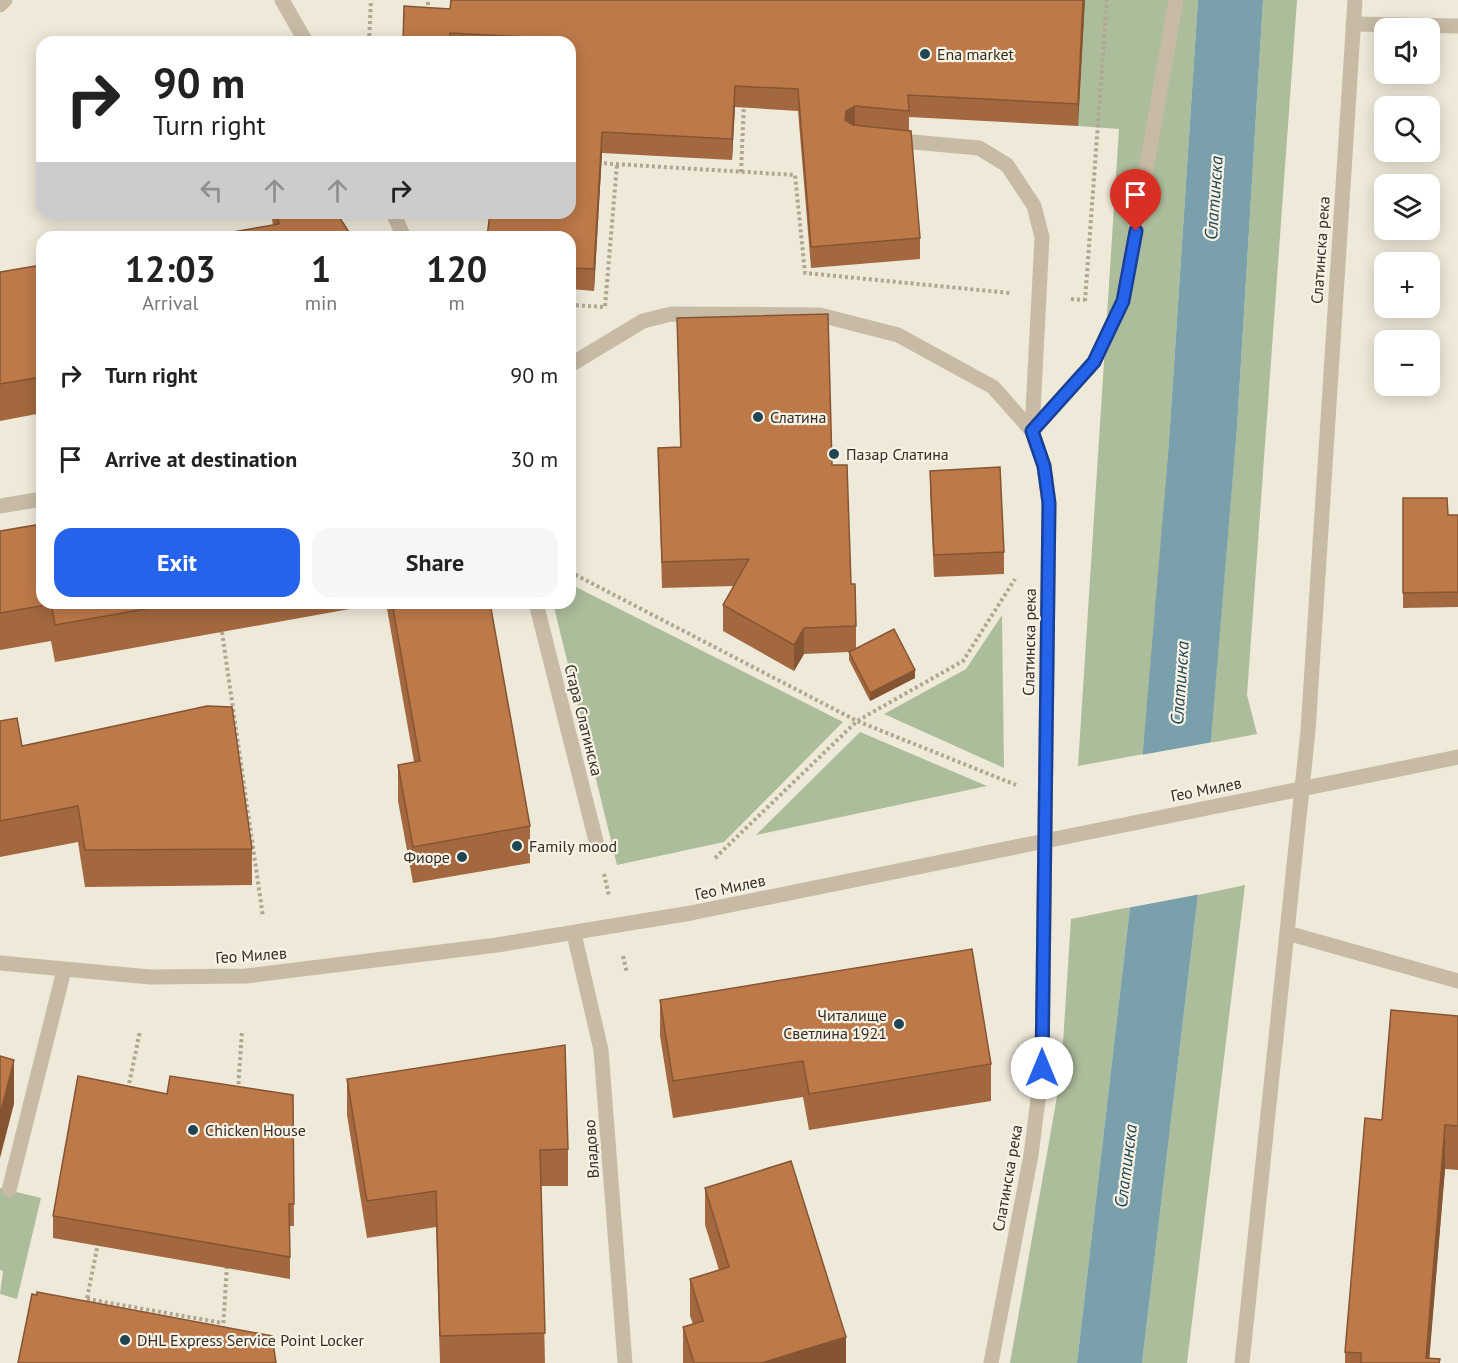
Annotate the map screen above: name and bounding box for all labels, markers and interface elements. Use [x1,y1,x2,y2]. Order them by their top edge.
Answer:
map controls [1374,18,1440,396]
button: sound [1374,18,1440,84]
place label: Ena market [937,44,1015,64]
marker: Ena market [918,47,932,61]
text: 90 m [153,55,245,110]
icon: right [54,60,132,138]
button: search [1374,96,1440,162]
text: Turn right [153,108,266,142]
water label: Слатинска [1199,155,1228,241]
pin [1110,169,1161,231]
icon: left [195,174,228,207]
icon: ahead [258,174,291,207]
icon: ahead [321,174,354,207]
icon: right [384,174,417,207]
button: layers [1374,174,1440,240]
icon: arrive [1119,178,1152,211]
street label: Слатинска река [1306,196,1334,304]
text: 12:03 [125,245,216,292]
text: 1 [311,245,331,292]
text: 120 [426,245,487,292]
button: + [1374,252,1440,318]
text: Arrival [142,290,198,316]
text: min [305,290,337,316]
text: m [449,290,465,316]
button: − [1374,330,1440,396]
icon: right [54,359,87,392]
text: Turn right [105,361,197,389]
text: 90 m [510,361,558,389]
place label: Слатина [770,407,826,427]
marker: Слатина [751,410,765,424]
icon: arrive [54,443,87,476]
place label: Пазар Слатина [846,444,949,464]
text: Arrive at destination [105,445,297,473]
text: 30 m [510,445,558,473]
marker: Пазар Слатина [827,447,841,461]
button: Exit [54,528,300,597]
button: Share [312,528,558,597]
street label: Слатинска река [1018,588,1040,696]
water label: Слатинска [1165,640,1194,726]
street label: Стара Слатинска [560,662,608,778]
street label: Гео Милев [1169,772,1243,806]
place label: Family mood [529,836,617,856]
marker: Family mood [510,839,524,853]
place label: Фиоре [403,847,450,867]
marker: Фиоре [455,850,469,864]
street label: Гео Милев [693,870,767,904]
street label: Гео Милев [215,943,287,967]
place label: Читалище Светлина 1921 [783,1005,887,1043]
marker: Читалище Светлина 1921 [892,1017,906,1031]
position arrow [1010,1036,1074,1100]
street label: Владово [579,1119,603,1179]
place label: Chicken House [205,1120,306,1140]
marker: Chicken House [186,1123,200,1137]
street label: Слатинска река [988,1123,1026,1233]
water label: Слатинска [1109,1123,1142,1209]
place label: DHL Express Service Point Locker [137,1330,365,1350]
marker: DHL Express Service Point Locker [118,1333,132,1347]

